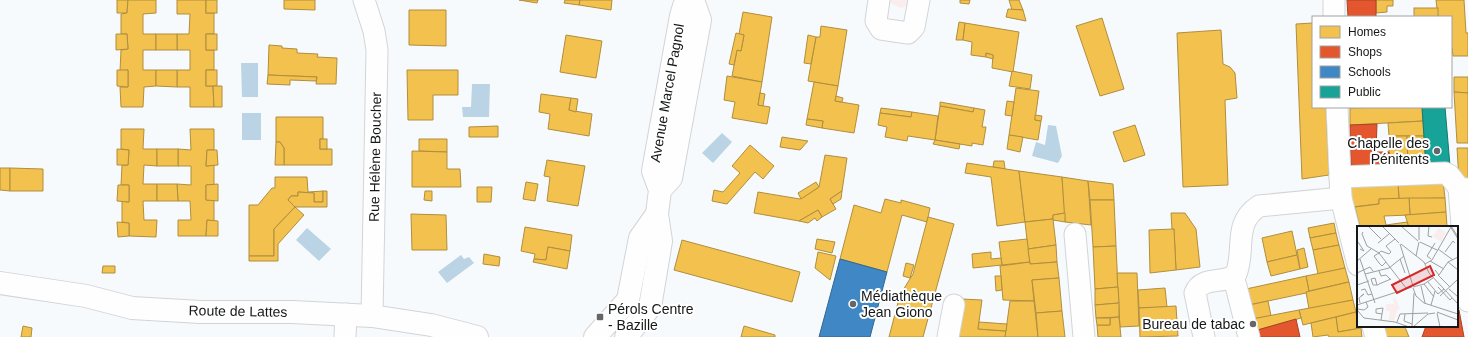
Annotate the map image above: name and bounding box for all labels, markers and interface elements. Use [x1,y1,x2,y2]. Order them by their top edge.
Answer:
legend [1312,16,1452,108]
street label: Avenue Marcel Pagnol [647,22,687,164]
text: Homes [1348,25,1386,39]
text: Shops [1348,45,1382,59]
text: Schools [1348,65,1391,79]
text: Public [1348,85,1381,99]
street label: Rue Hélène Boucher [366,92,384,222]
place label: Chapelle des Pénitents [1347,135,1429,167]
marker: Chapelle des Pénitents [1432,146,1442,156]
inset map [1357,226,1458,327]
place label: Médiathèque Jean Giono [861,288,942,320]
marker: Médiathèque Jean Giono [848,299,858,309]
place label: Pérols Centre - Bazille [608,301,694,333]
street label: Route de Lattes [188,302,288,320]
marker: Pérols Centre - Bazille [595,312,605,322]
place label: Bureau de tabac [1142,316,1245,332]
marker: Bureau de tabac [1248,319,1258,329]

